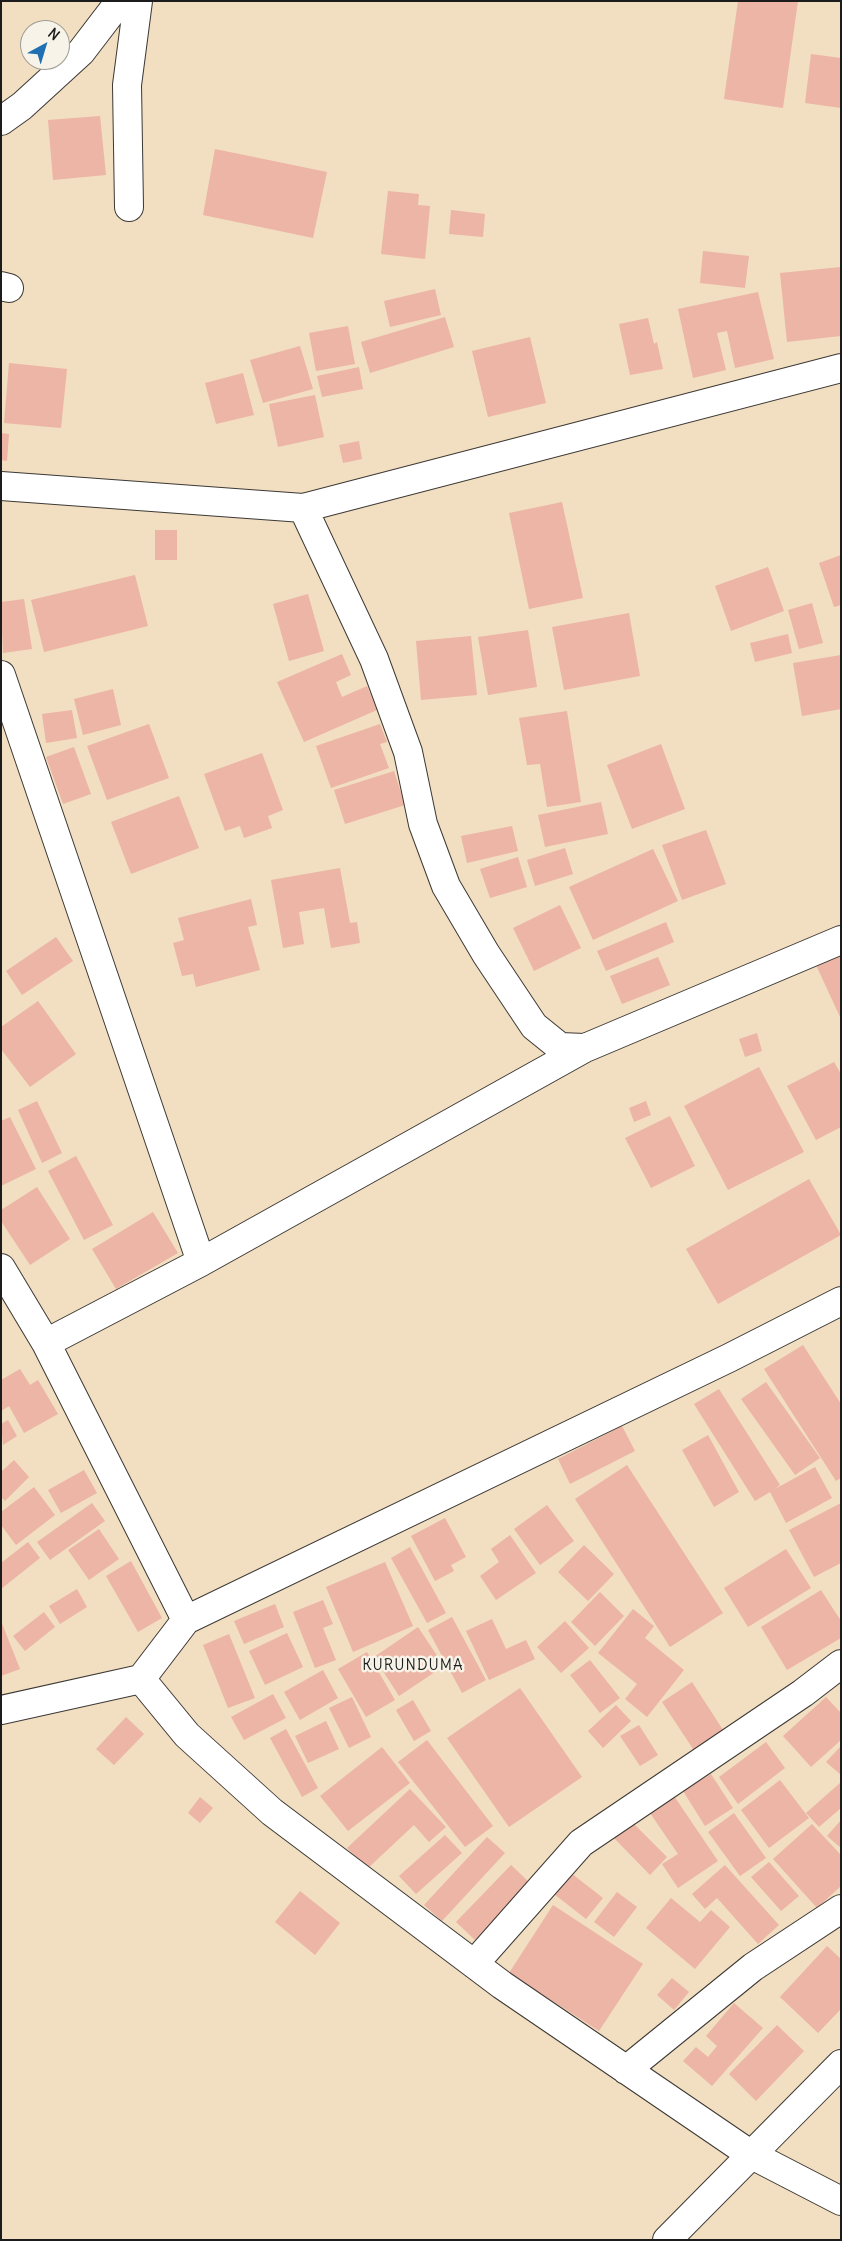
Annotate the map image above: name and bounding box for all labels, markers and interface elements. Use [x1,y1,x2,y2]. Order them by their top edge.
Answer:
north arrow [20,20,70,70]
text: N [44,24,63,44]
district label: KURUNDUMA [361,1657,465,1675]

